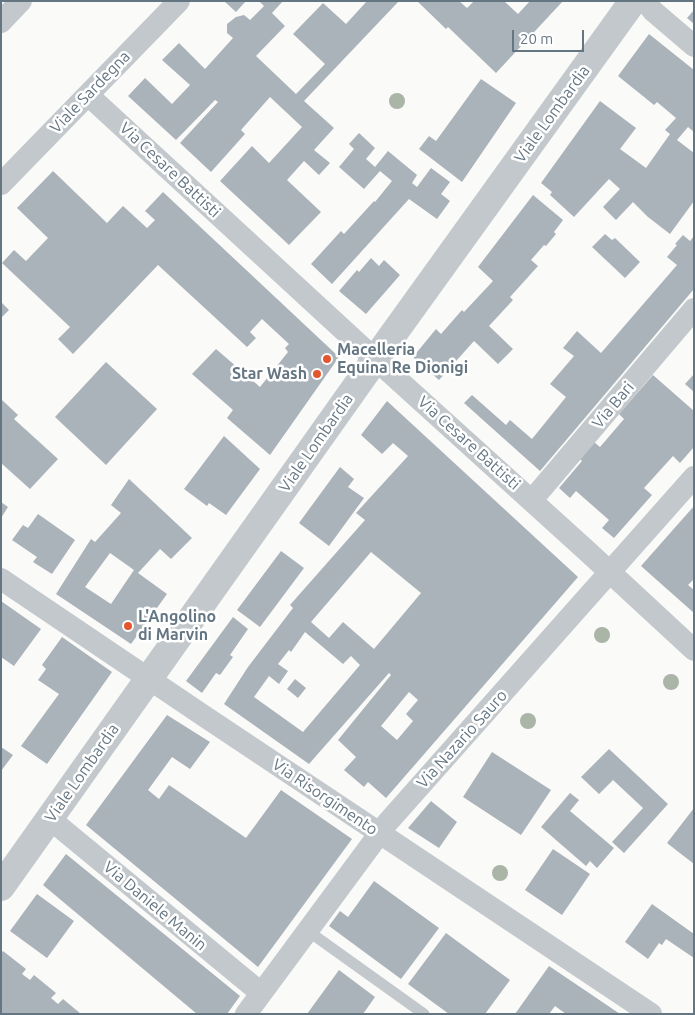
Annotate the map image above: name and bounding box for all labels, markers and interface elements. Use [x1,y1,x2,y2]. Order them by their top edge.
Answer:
scale bar [515,20,588,52]
text: 20 m [520,30,553,47]
street label: Viale Sardegna [46,47,134,137]
street label: Viale Lombardia [510,61,594,167]
street label: Via Cesare Battisti [116,118,224,222]
place label: Macelleria Equina Re Dionigi [337,340,468,378]
marker: Macelleria Equina Re Dionigi [321,353,333,365]
place label: Star Wash [232,364,307,384]
marker: Star Wash [311,368,323,380]
street label: Via Bari [588,378,638,432]
street label: Viale Lombardia [275,390,357,496]
street label: Via Cesare Battisti [414,392,524,494]
place label: L'Angolino di Marvin [138,607,216,645]
marker: L'Angolino di Marvin [122,620,134,632]
street label: Via Nazario Sauro [413,686,511,792]
street label: Viale Lombardia [41,720,123,826]
street label: Via Risorgimento [269,755,381,839]
street label: Via Daniele Manin [99,857,211,955]

